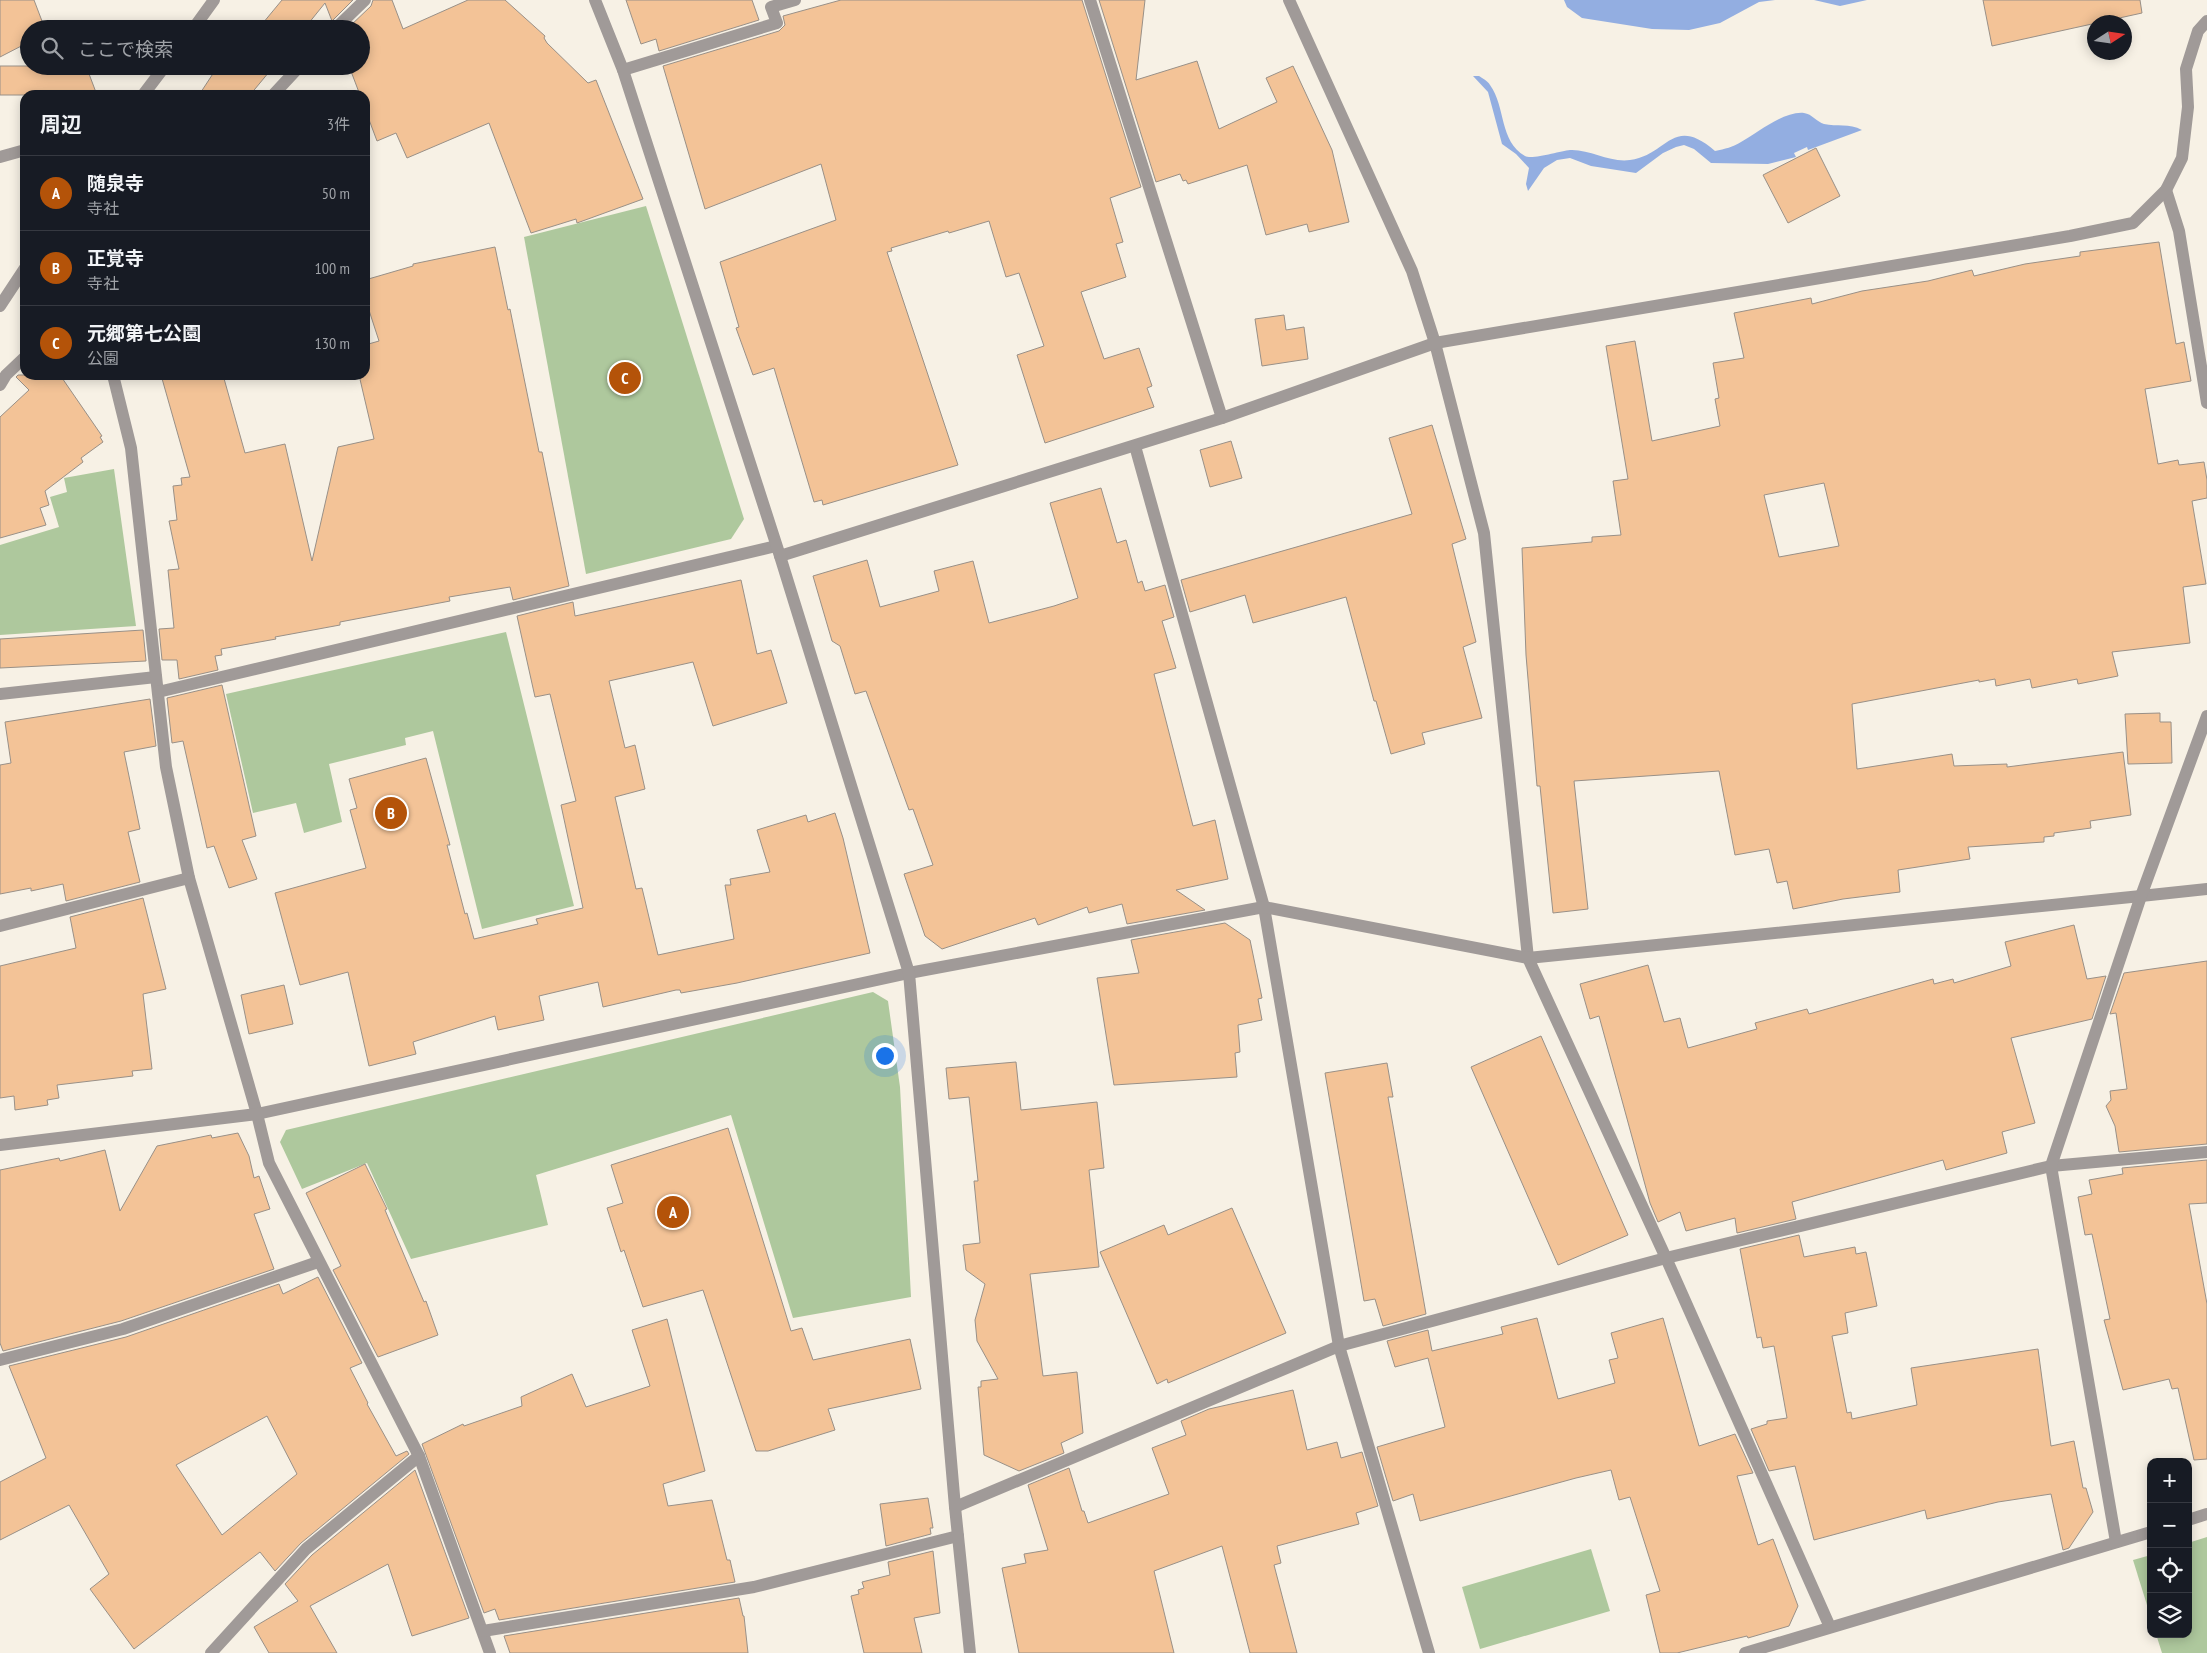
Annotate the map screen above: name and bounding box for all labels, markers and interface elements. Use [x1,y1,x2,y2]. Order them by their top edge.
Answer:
north arrow [2087,15,2132,60]
search box [20,20,370,75]
icon: search [38,34,66,62]
text: ここで検索 [78,37,173,61]
text: 周辺 [40,111,82,138]
text: 3件 [327,114,350,134]
text: 随泉寺 [87,171,144,195]
text: A [52,183,60,203]
text: 50 m [322,183,350,203]
text: 寺社 [87,198,119,218]
text: 正覚寺 [87,246,144,270]
text: B [52,258,60,278]
text: 100 m [315,258,350,278]
text: 寺社 [87,273,119,293]
text: 元郷第七公園 [87,321,201,345]
text: C [52,333,60,353]
text: 130 m [315,333,350,353]
text: 公園 [87,348,119,368]
pin: C [609,359,641,397]
pin: B [375,794,407,832]
your location [872,1043,898,1069]
pin: A [657,1193,689,1231]
map controls [2147,1458,2192,1638]
button: + [2147,1458,2192,1503]
button: − [2147,1503,2192,1548]
button: locate [2147,1548,2192,1593]
button: layers [2147,1593,2192,1638]

